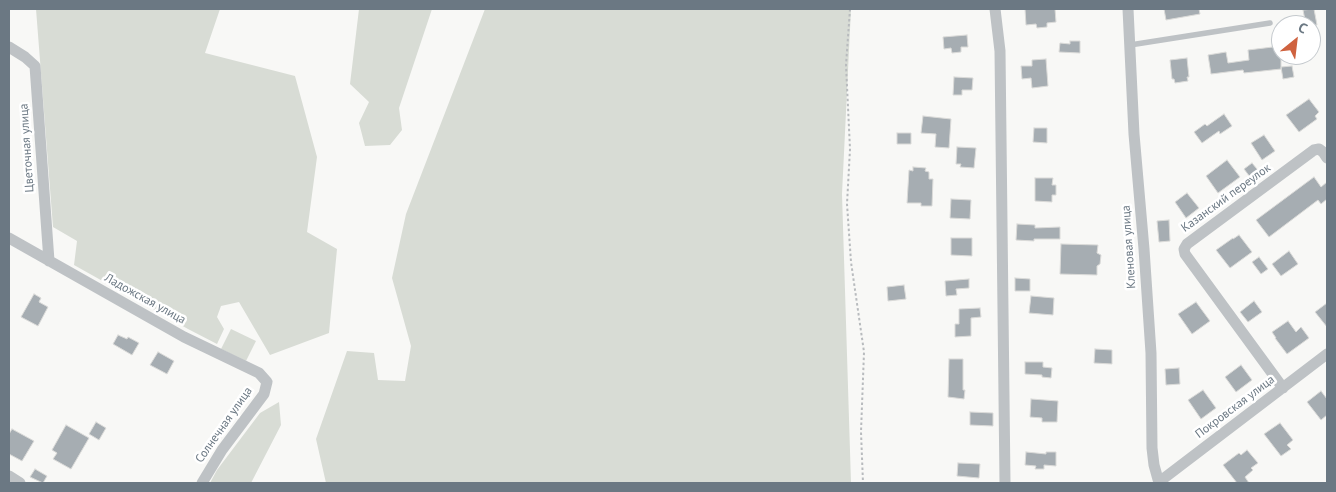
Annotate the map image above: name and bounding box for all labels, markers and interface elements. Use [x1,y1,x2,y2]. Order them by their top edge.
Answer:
north arrow [1271,15,1321,65]
text: С [1295,18,1311,38]
street label: Цветочная улица [17,103,37,193]
street label: Казанский переулок [1178,161,1274,235]
street label: Кленовая улица [1119,205,1139,289]
street label: Ладожская улица [102,271,188,327]
street label: Покровская улица [1193,373,1277,441]
street label: Солнечная улица [193,384,255,466]

